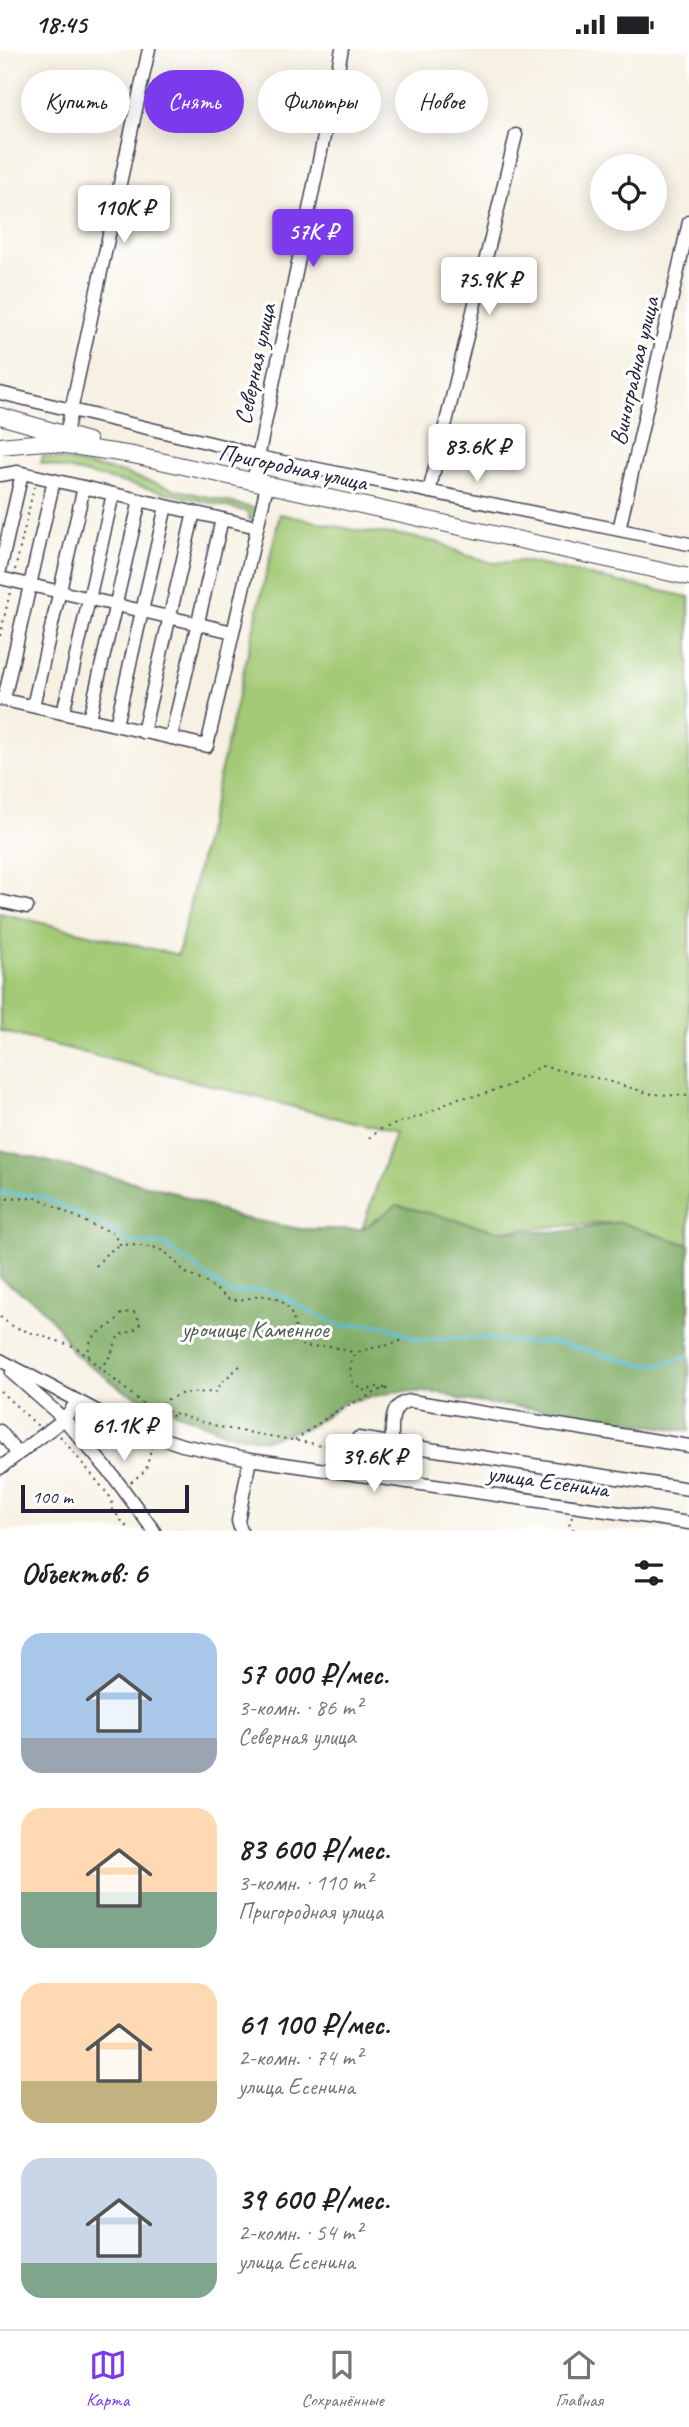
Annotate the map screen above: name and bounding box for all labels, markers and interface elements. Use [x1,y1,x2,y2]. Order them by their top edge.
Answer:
text: 18:45 [35,8,87,41]
chip: Купить [21,70,130,133]
chip: Снять [144,70,244,133]
chip: Фильтры [258,70,381,133]
chip: Новое [395,70,488,133]
map controls [590,154,667,231]
button: locate [590,154,667,231]
pin: 110K ₽ [67,185,181,245]
text: 110K ₽ [94,193,154,222]
pin: 57K ₽ [264,209,362,269]
text: 57K ₽ [288,217,338,246]
pin: 75.9K ₽ [424,257,554,317]
text: 75.9K ₽ [457,265,521,294]
street label: Виноградная улица [602,293,666,448]
street label: Северная улица [228,299,283,427]
pin: 83.6K ₽ [412,425,542,484]
text: 83.6K ₽ [444,432,510,461]
street label: Пригородная улица [216,437,371,498]
park label: урочище Каменное [179,1314,331,1344]
pin: 61.1K ₽ [59,1403,189,1463]
text: 61.1K ₽ [91,1411,157,1440]
pin: 39.6K ₽ [309,1435,439,1494]
text: 39.6K ₽ [342,1442,406,1471]
street label: улица Есенина [484,1457,613,1505]
scale bar [21,1482,189,1514]
text: 100 m [32,1485,73,1509]
text: Объектов: 6 [21,1554,147,1592]
icon: filters [630,1554,668,1592]
text: 57 000 ₽/мес. [238,1655,388,1693]
icon: home [77,1661,161,1745]
text: 3-комн. · 86 m² [238,1693,362,1722]
text: Северная улица [238,1722,356,1751]
text: 83 600 ₽/мес. [238,1830,390,1868]
icon: home [77,1836,161,1920]
text: 3-комн. · 110 m² [238,1868,372,1897]
text: Пригородная улица [238,1897,383,1926]
text: 61 100 ₽/мес. [238,2005,390,2043]
icon: home [77,2011,161,2095]
text: 2-комн. · 74 m² [238,2043,362,2072]
text: улица Есенина [238,2072,355,2101]
text: 39 600 ₽/мес. [238,2180,389,2218]
icon: home [77,2186,161,2270]
text: 2-комн. · 54 m² [238,2218,362,2247]
text: улица Есенина [238,2247,355,2276]
tab: Карта [86,2346,129,2412]
tab: Сохранённые [301,2346,384,2412]
tab: Главная [555,2346,603,2412]

